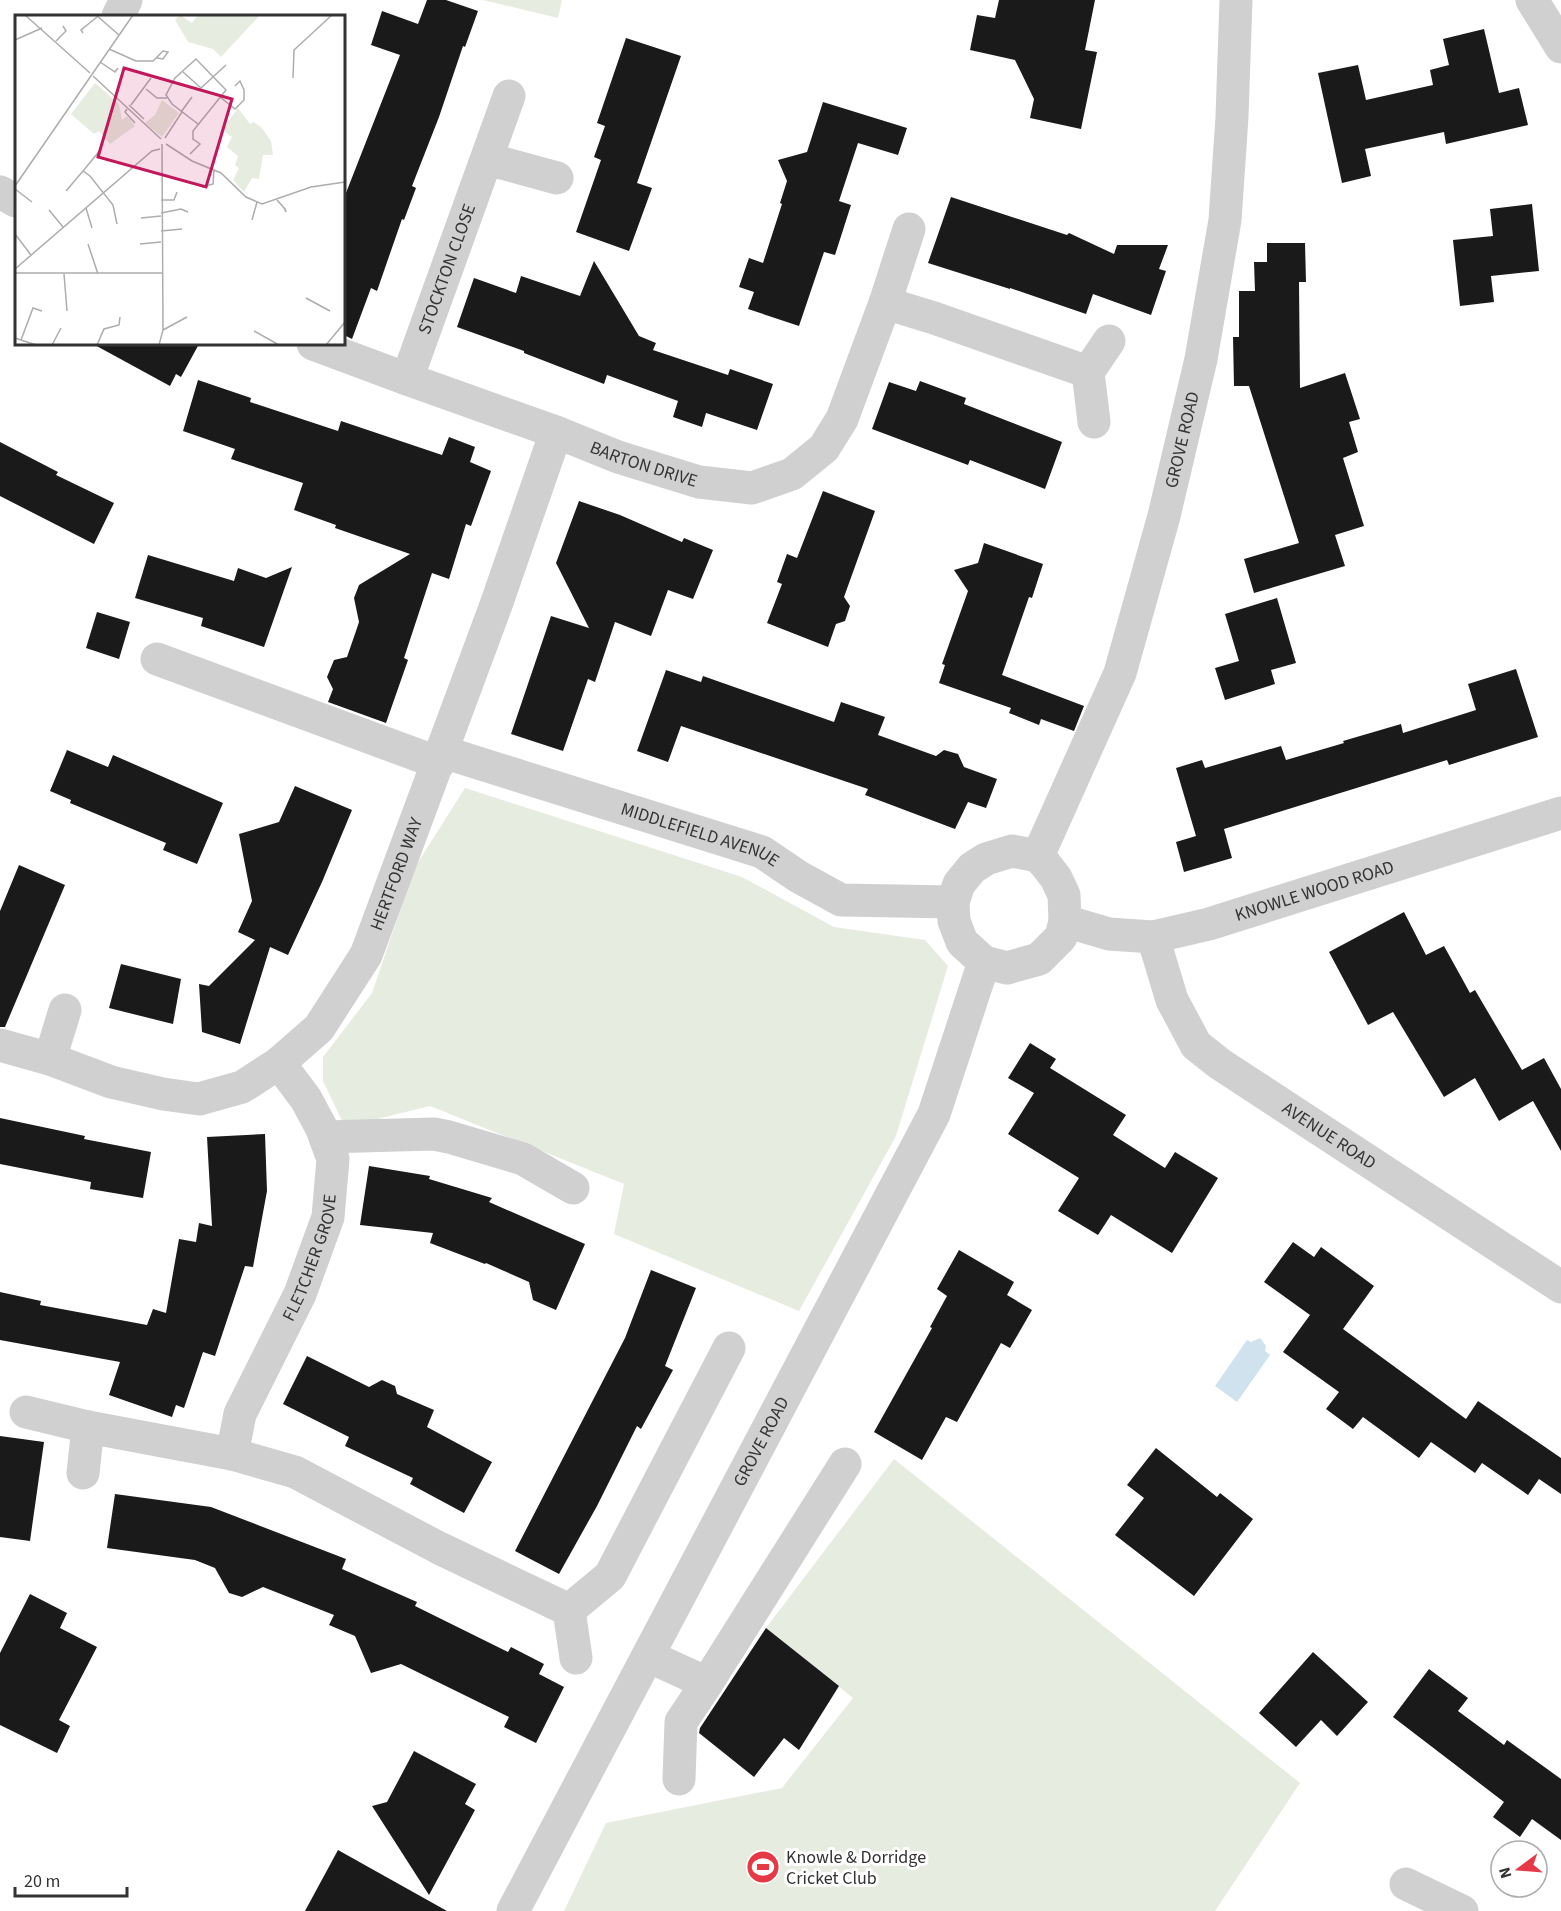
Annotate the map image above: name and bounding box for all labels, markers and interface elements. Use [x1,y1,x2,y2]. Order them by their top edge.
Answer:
inset map [15,15,345,345]
street label: STOCKTON CLOSE [412,200,482,338]
street label: GROVE ROAD [1159,389,1205,490]
street label: BARTON DRIVE [586,435,701,493]
street label: MIDDLEFIELD AVENUE [618,796,784,873]
street label: HERTFORD WAY [364,814,429,934]
street label: KNOWLE WOOD ROAD [1232,854,1397,928]
street label: AVENUE ROAD [1277,1096,1381,1175]
street label: FLETCHER GROVE [276,1193,342,1325]
street label: GROVE ROAD [727,1392,795,1491]
north arrow [1489,1839,1549,1899]
place label: Knowle & Dorridge Cricket Club [786,1845,926,1891]
sports icon: Knowle & Dorridge Cricket Club [745,1849,781,1885]
scale bar [15,1860,128,1898]
text: N [1494,1865,1518,1881]
text: 20 m [24,1869,60,1894]

